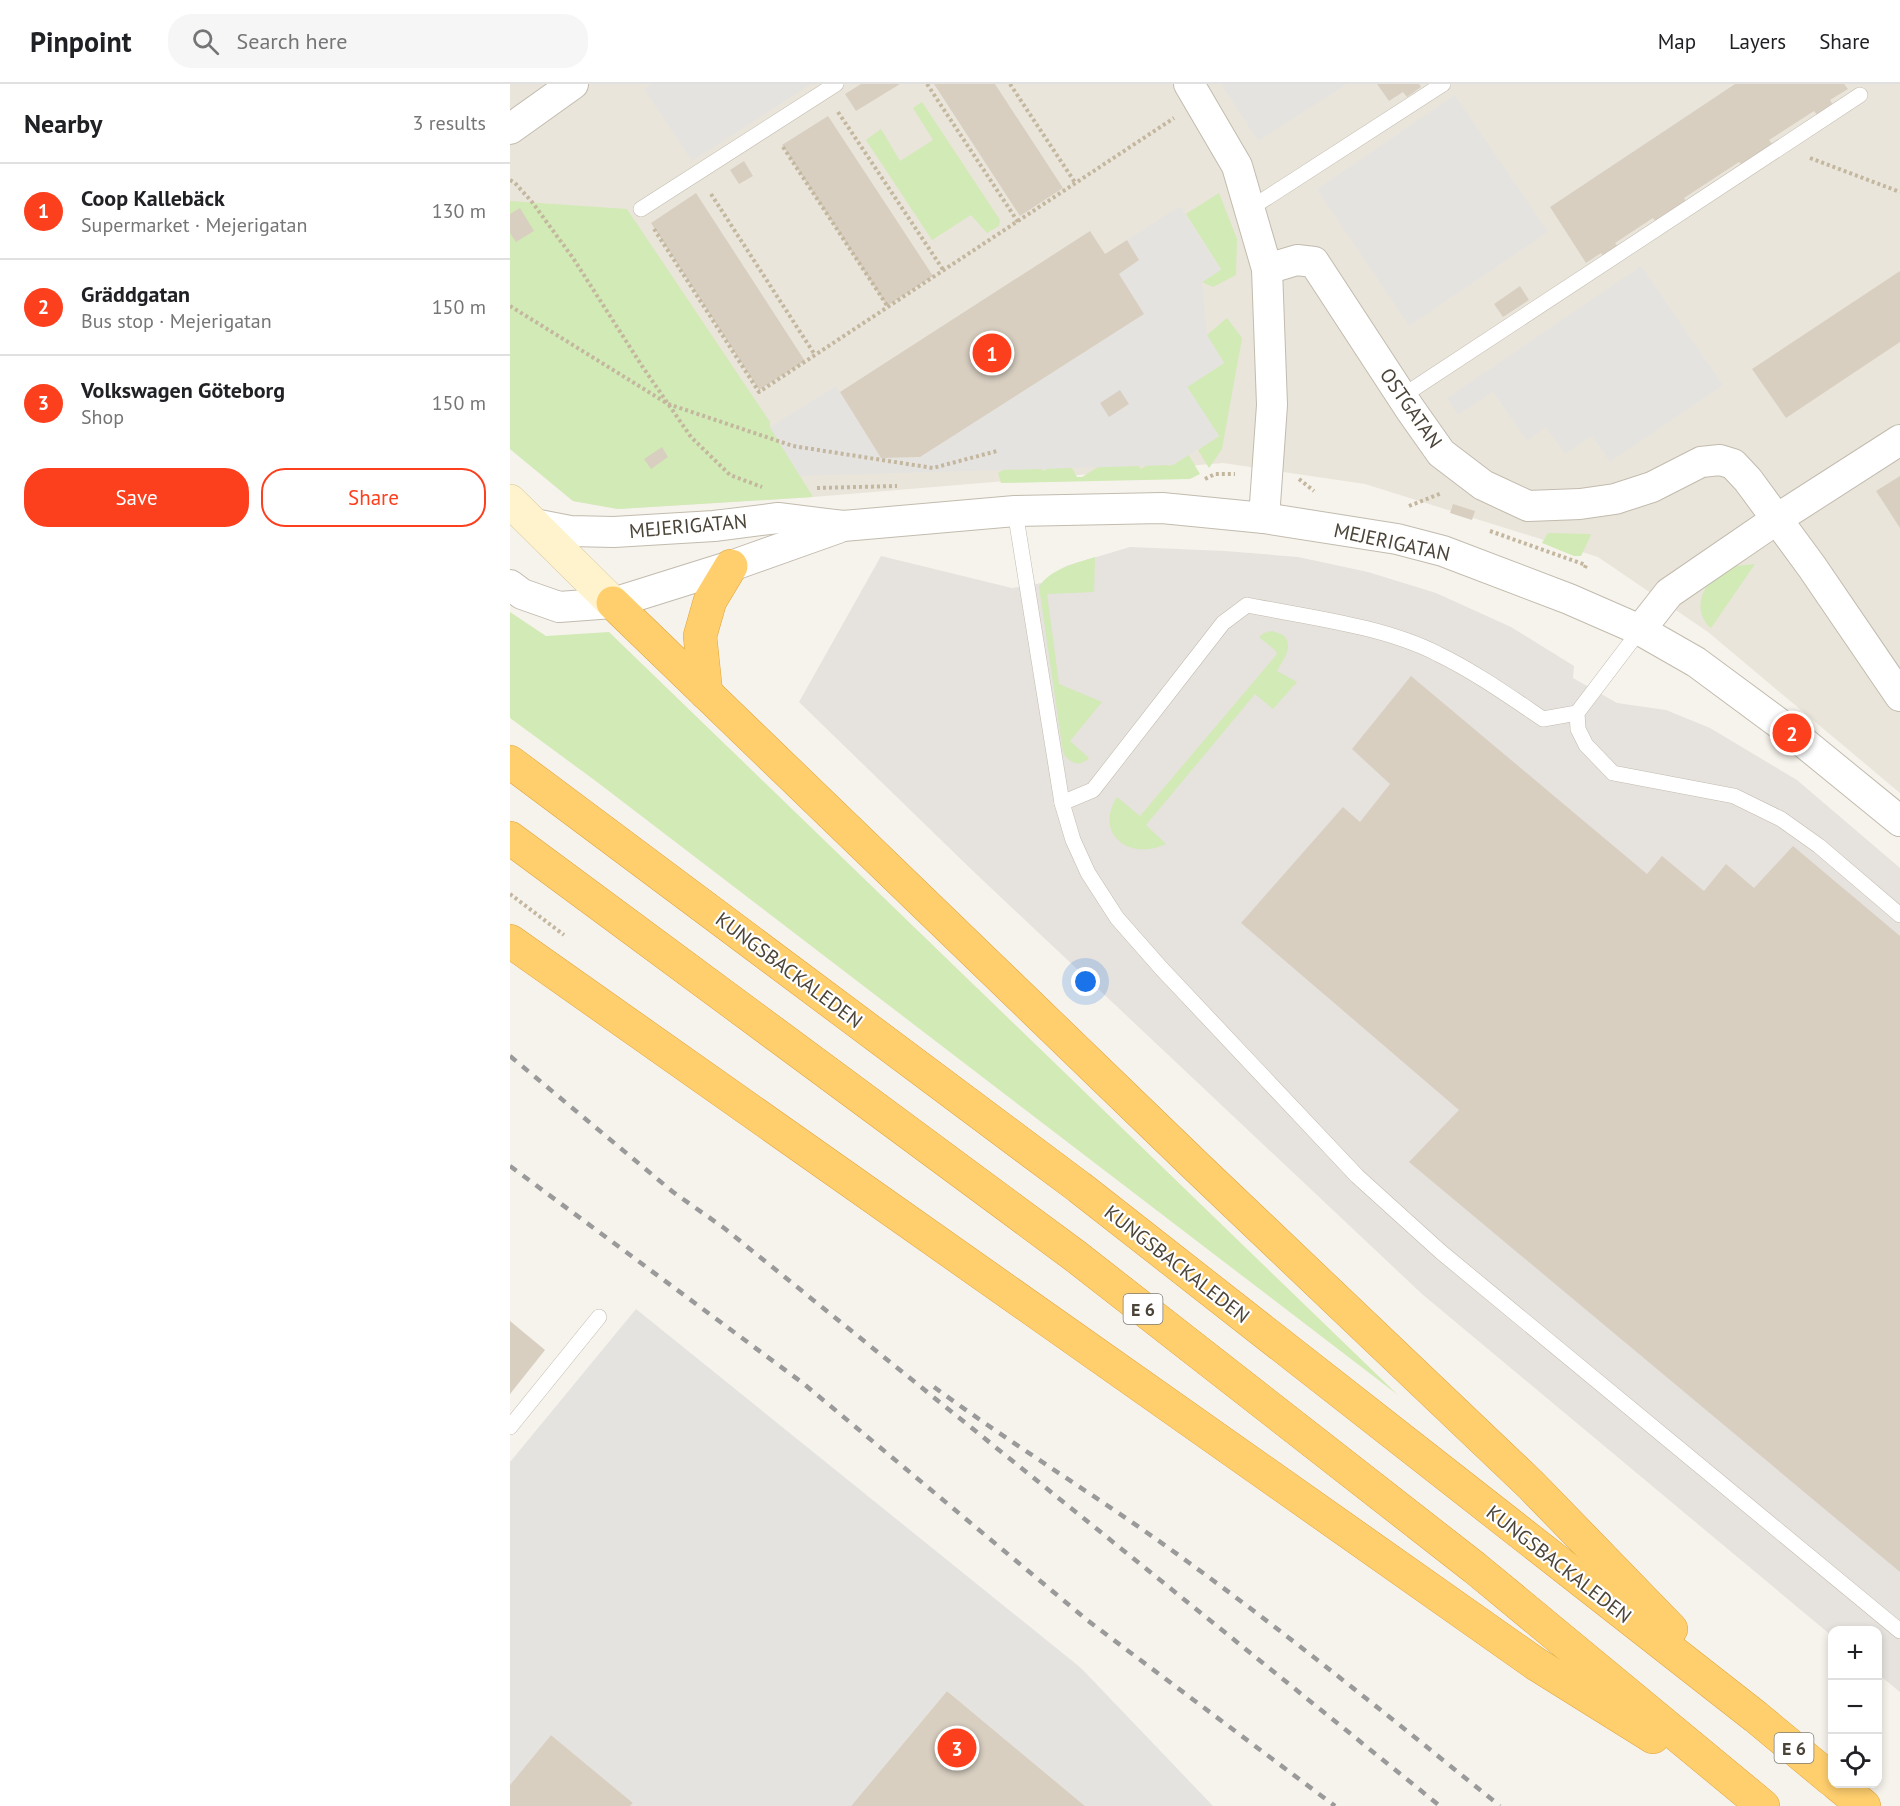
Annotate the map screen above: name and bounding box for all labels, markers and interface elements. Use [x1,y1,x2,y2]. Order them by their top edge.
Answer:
search box [168,14,588,68]
text: Pinpoint [30,23,132,60]
icon: search [189,25,222,58]
text: Search here [237,27,347,55]
text: Map [1658,28,1696,55]
text: Layers [1729,28,1786,55]
text: Share [1819,28,1870,55]
text: Nearby [24,107,102,140]
text: 3 results [413,110,486,136]
text: Coop Kallebäck [81,184,225,212]
text: 1 [38,198,49,224]
text: 130 m [432,198,486,224]
text: Supermarket · Mejerigatan [81,212,307,238]
text: Gräddgatan [81,280,190,308]
text: 2 [38,294,49,320]
text: 150 m [432,294,486,320]
text: Bus stop · Mejerigatan [81,308,272,334]
pin: 1 [972,330,1012,376]
street label: OSTGATAN [1374,363,1448,453]
text: Volkswagen Göteborg [81,376,285,404]
text: 3 [38,390,49,416]
text: 150 m [432,390,486,416]
text: Shop [81,404,124,430]
button: Save [24,468,249,527]
button: Share [261,468,486,527]
street label: MEJERIGATAN [628,508,748,544]
street label: MEJERIGATAN [1331,517,1453,567]
pin: 2 [1772,710,1812,756]
street label: KUNGSBACKALEDEN [710,906,868,1034]
your location [1071,967,1100,996]
street label: KUNGSBACKALEDEN [1099,1199,1255,1329]
road number: E 6 [1124,1294,1162,1324]
street label: KUNGSBACKALEDEN [1481,1499,1637,1629]
map controls [1828,1626,1882,1788]
button: + [1828,1626,1882,1680]
button: − [1828,1680,1882,1734]
pin: 3 [938,1726,976,1770]
road number: E 6 [1774,1733,1814,1763]
button: locate [1828,1734,1882,1788]

